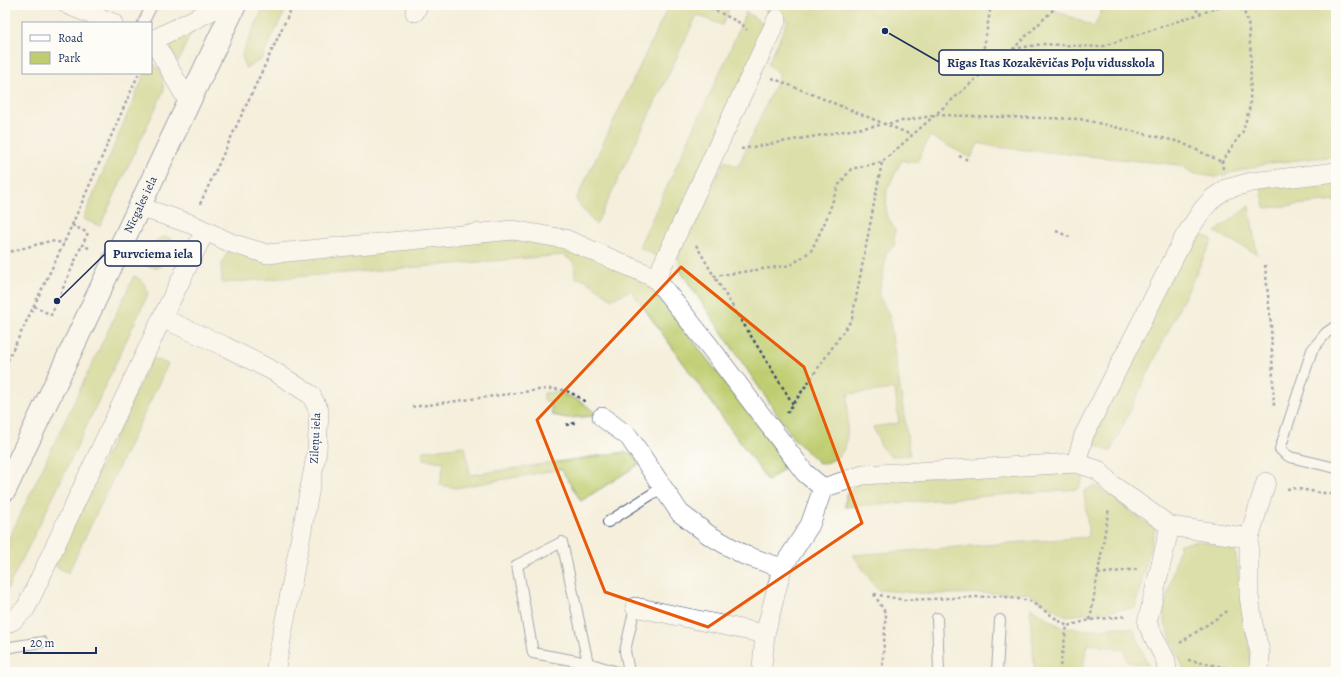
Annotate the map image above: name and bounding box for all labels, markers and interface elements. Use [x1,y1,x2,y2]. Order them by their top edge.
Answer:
legend [22,22,152,74]
text: Road [58,30,84,46]
text: Park [58,50,81,66]
callout: Rīgas Itas Kozakēvičas Poļu vidusskola [939,50,1163,75]
text: Rīgas Itas Kozakēvičas Poļu vidusskola [947,54,1156,71]
street label: Nīcgales iela [120,173,161,236]
callout: Purvciema iela [105,241,201,266]
text: Purvciema iela [113,245,194,262]
street label: Zileņu iela [306,412,324,464]
scale bar [24,629,96,655]
text: 20 m [30,635,54,651]

